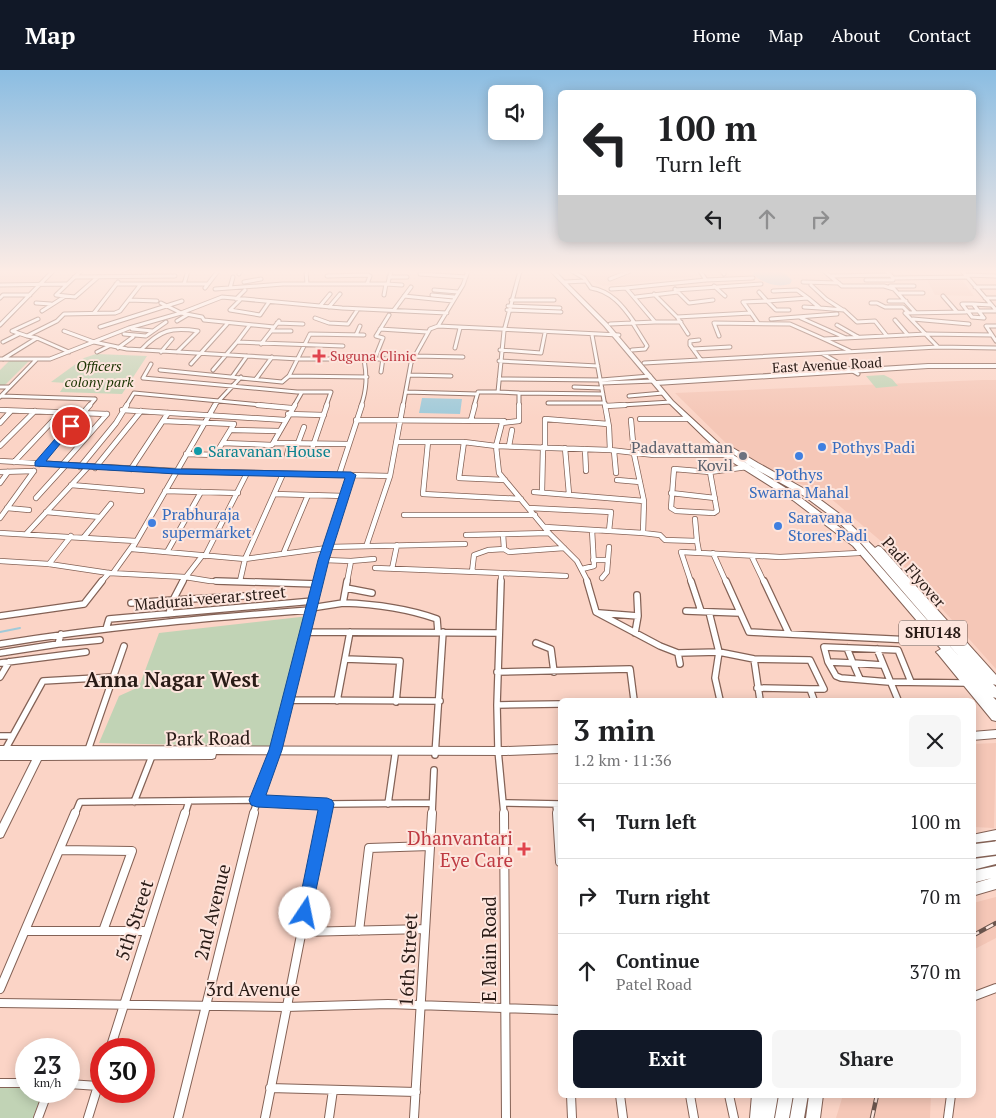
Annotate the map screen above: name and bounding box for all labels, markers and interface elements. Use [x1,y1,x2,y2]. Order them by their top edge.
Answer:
text: Map [25,19,75,51]
text: Home [693,23,740,47]
text: Map [768,23,803,47]
text: About [831,23,880,47]
text: Contact [908,23,971,47]
map controls [488,85,543,140]
button: sound [488,85,543,140]
text: 100 m [656,105,757,151]
icon: left [573,110,638,175]
text: Turn left [656,149,742,178]
icon: left [700,205,728,233]
icon: ahead [753,205,781,233]
icon: right [806,205,834,233]
place label: Suguna Clinic [330,346,416,365]
marker: Suguna Clinic [312,349,326,363]
street label: East Avenue Road [772,352,883,377]
park label: Officers colony park [65,356,134,391]
pin [50,405,92,447]
icon: arrive [57,412,85,440]
place label: Padavattaman Kovil [631,436,733,476]
place label: Pothys Padi [832,436,915,458]
place label: Saravanan House [208,440,331,462]
marker: Pothys Padi [816,441,828,453]
marker: Saravanan House [192,445,204,457]
marker: Padavattaman Kovil [737,450,749,462]
marker: Pothys Swarna Mahal [793,450,805,462]
place label: Pothys Swarna Mahal [749,463,849,503]
place label: Prabhuraja supermarket [162,503,252,543]
place label: Saravana Stores Padi [788,506,868,546]
marker: Prabhuraja supermarket [146,517,158,529]
marker: Saravana Stores Padi [772,520,784,532]
street label: Padi Flyover [877,532,951,613]
street label: Madurai veerar street [133,580,287,616]
road number: SHU148 [899,620,967,646]
district label: Anna Nagar West [85,665,260,693]
text: 3 min [573,710,655,750]
button: close [909,715,961,767]
street label: Park Road [165,724,251,751]
text: 1.2 km · 11:36 [573,749,671,771]
icon: left [573,807,601,835]
text: Turn left [616,809,697,834]
text: 100 m [910,809,961,834]
place label: Dhanvantari Eye Care [407,825,513,872]
marker: Dhanvantari Eye Care [517,842,531,856]
street label: 2nd Avenue [187,861,236,963]
street label: 5th Street [109,876,158,963]
icon: right [573,882,601,910]
text: Turn right [616,884,710,909]
text: 70 m [920,884,961,909]
position arrow [278,886,330,938]
street label: E Main Road [476,896,501,1002]
street label: 16th Street [393,913,422,1007]
text: Continue [616,948,700,973]
icon: ahead [573,957,601,985]
text: 370 m [910,959,961,984]
text: Patel Road [616,973,692,995]
street label: 3rd Avenue [206,976,300,1001]
button: Exit [573,1030,762,1088]
button: Share [772,1030,961,1088]
speed limit sign: 30 [90,1038,155,1103]
text: 23 [33,1048,62,1081]
text: km/h [34,1075,61,1090]

